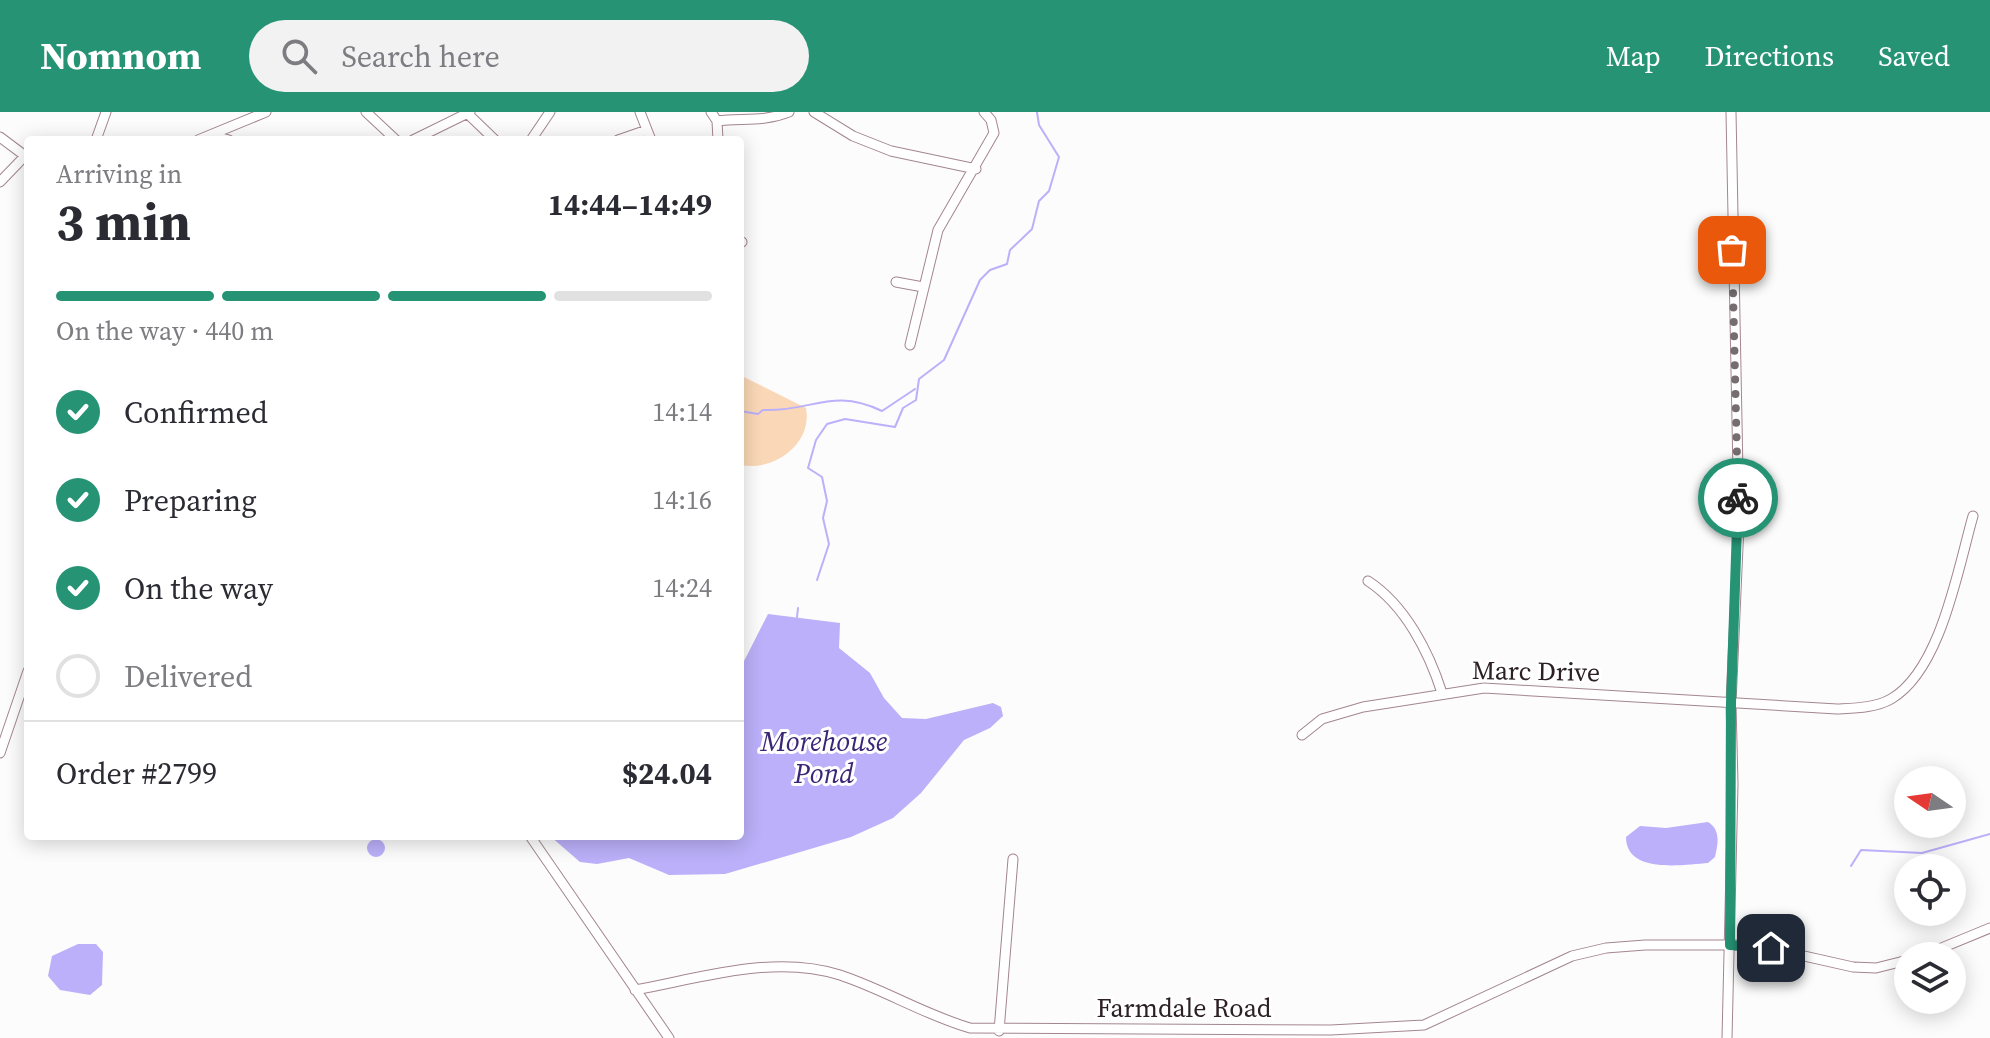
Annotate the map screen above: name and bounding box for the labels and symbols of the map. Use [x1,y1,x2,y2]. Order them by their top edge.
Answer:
pin [1698,216,1766,284]
courier [1698,458,1778,538]
street label: Marc Drive [1472,652,1600,690]
water label: Morehouse Pond [760,722,888,792]
north arrow [1894,766,1966,838]
pin [1737,914,1805,982]
street label: Farmdale Road [1096,990,1272,1026]

